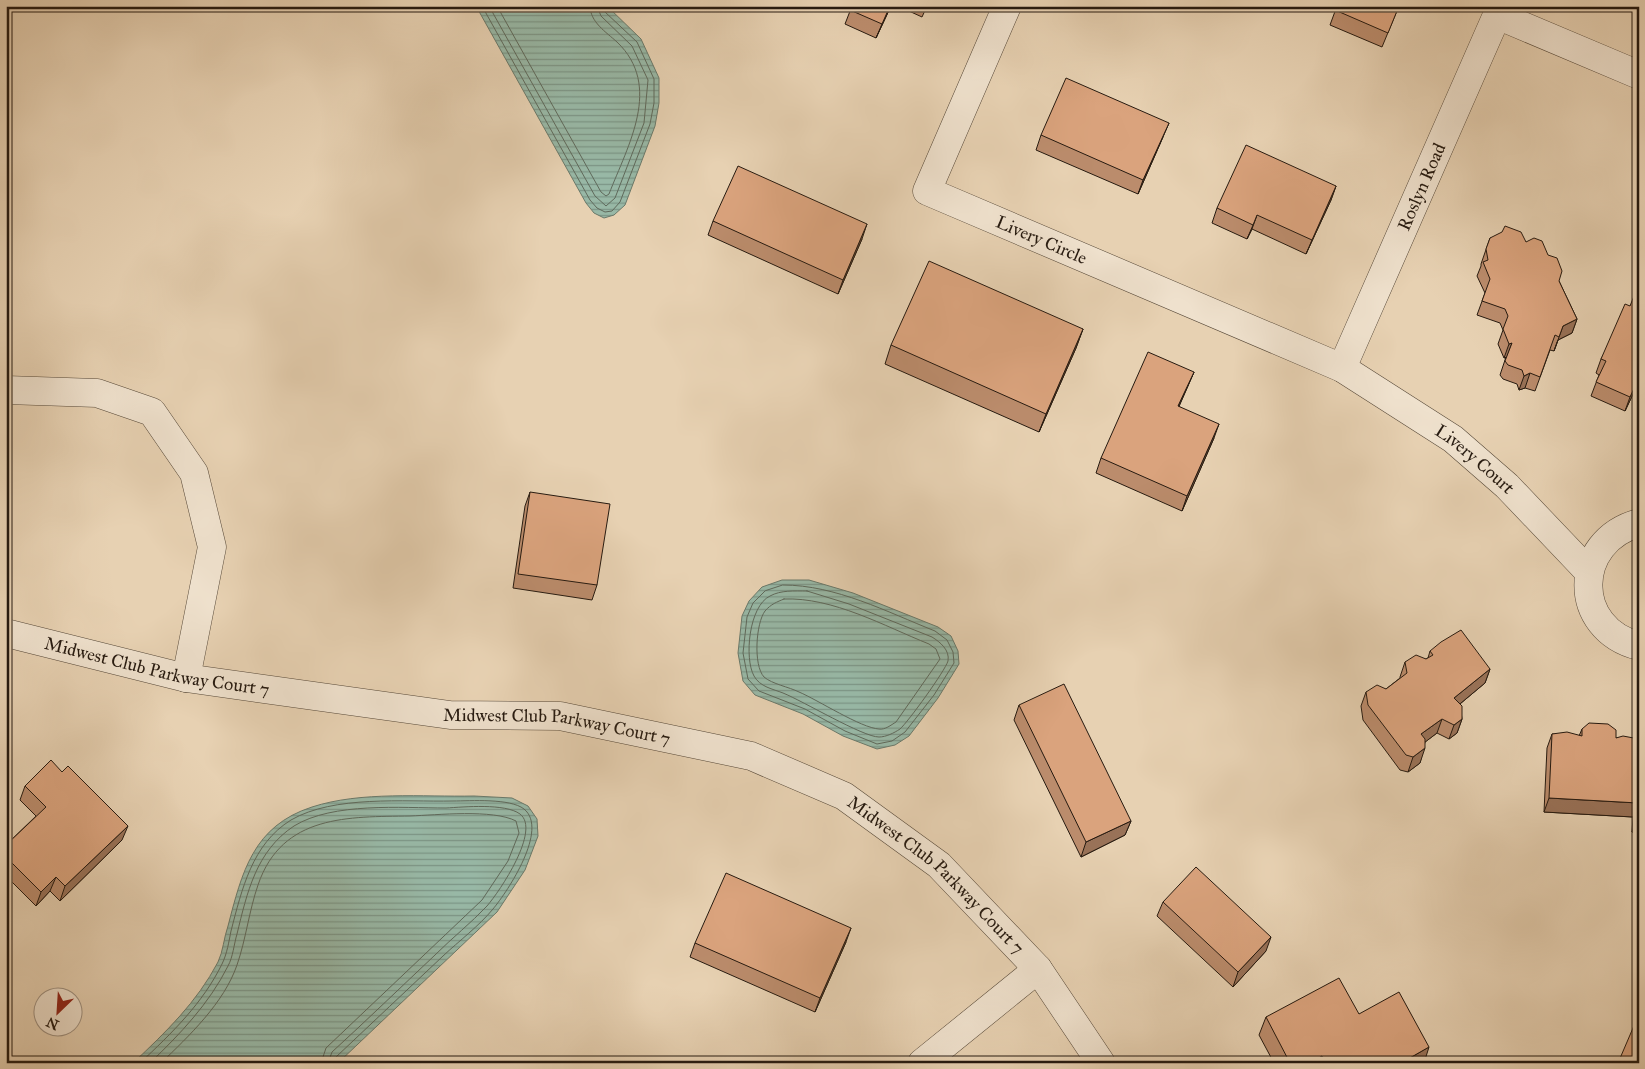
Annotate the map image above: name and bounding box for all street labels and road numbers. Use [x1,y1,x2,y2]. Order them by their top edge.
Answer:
street label: Roslyn Road [1393,140,1450,234]
street label: Livery Circle [993,211,1090,269]
street label: Livery Court [1431,419,1520,499]
street label: Midwest Club Parkway Court 7 [42,632,271,701]
street label: Midwest Club Parkway Court 7 [443,704,672,750]
street label: Midwest Club Parkway Court 7 [843,791,1029,959]

